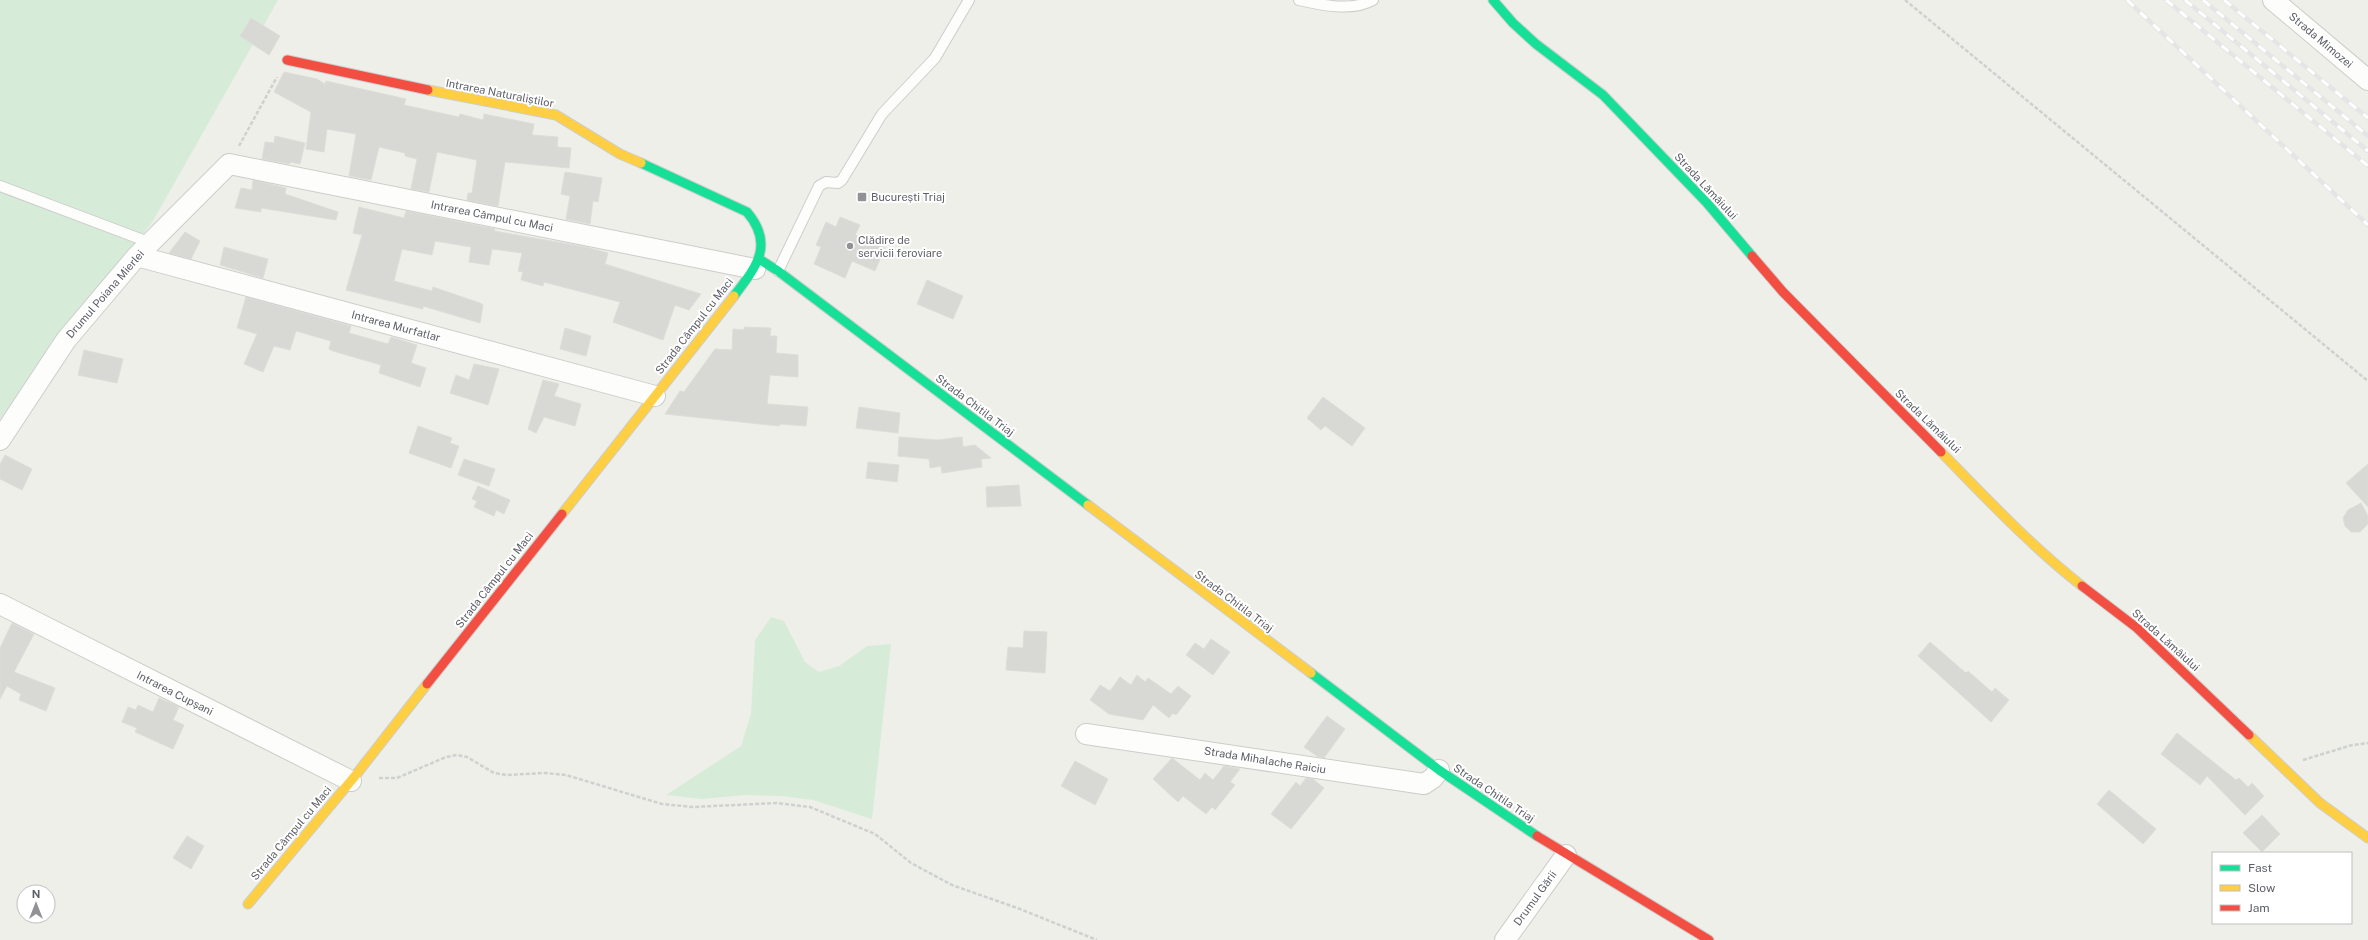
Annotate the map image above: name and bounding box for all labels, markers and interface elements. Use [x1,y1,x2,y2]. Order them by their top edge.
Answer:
street label: Strada Mimozei [2287,10,2355,70]
street label: Intrarea Naturaliștilor [445,77,555,109]
street label: Strada Lămâiului [1672,150,1740,222]
marker: București Triaj [856,191,868,203]
place label: București Triaj [871,191,945,203]
street label: Intrarea Câmpul cu Maci [430,198,554,234]
place label: Clădire de servicii feroviare [858,234,942,259]
marker: Clădire de servicii feroviare [845,241,855,251]
street label: Drumul Poiana Mierlei [64,248,146,340]
street label: Strada Câmpul cu Maci [653,276,735,376]
street label: Intrarea Murfatlar [350,308,442,344]
street label: Strada Chitila Triaj [934,372,1017,438]
street label: Strada Lămâiului [1893,387,1963,455]
street label: Strada Câmpul cu Maci [453,530,535,630]
street label: Strada Chitila Triaj [1193,568,1276,634]
street label: Strada Lămâiului [2130,607,2202,673]
street label: Intrarea Cupșani [135,669,215,717]
street label: Strada Mihalache Raiciu [1203,744,1327,776]
street label: Strada Chitila Triaj [1451,762,1537,825]
street label: Strada Câmpul cu Maci [248,784,334,882]
legend [2212,852,2352,924]
text: Fast [2248,861,2273,875]
street label: Drumul Gării [1511,868,1559,928]
text: Slow [2248,881,2276,895]
north arrow [16,884,56,924]
text: N [32,888,40,900]
text: Jam [2248,901,2270,915]

